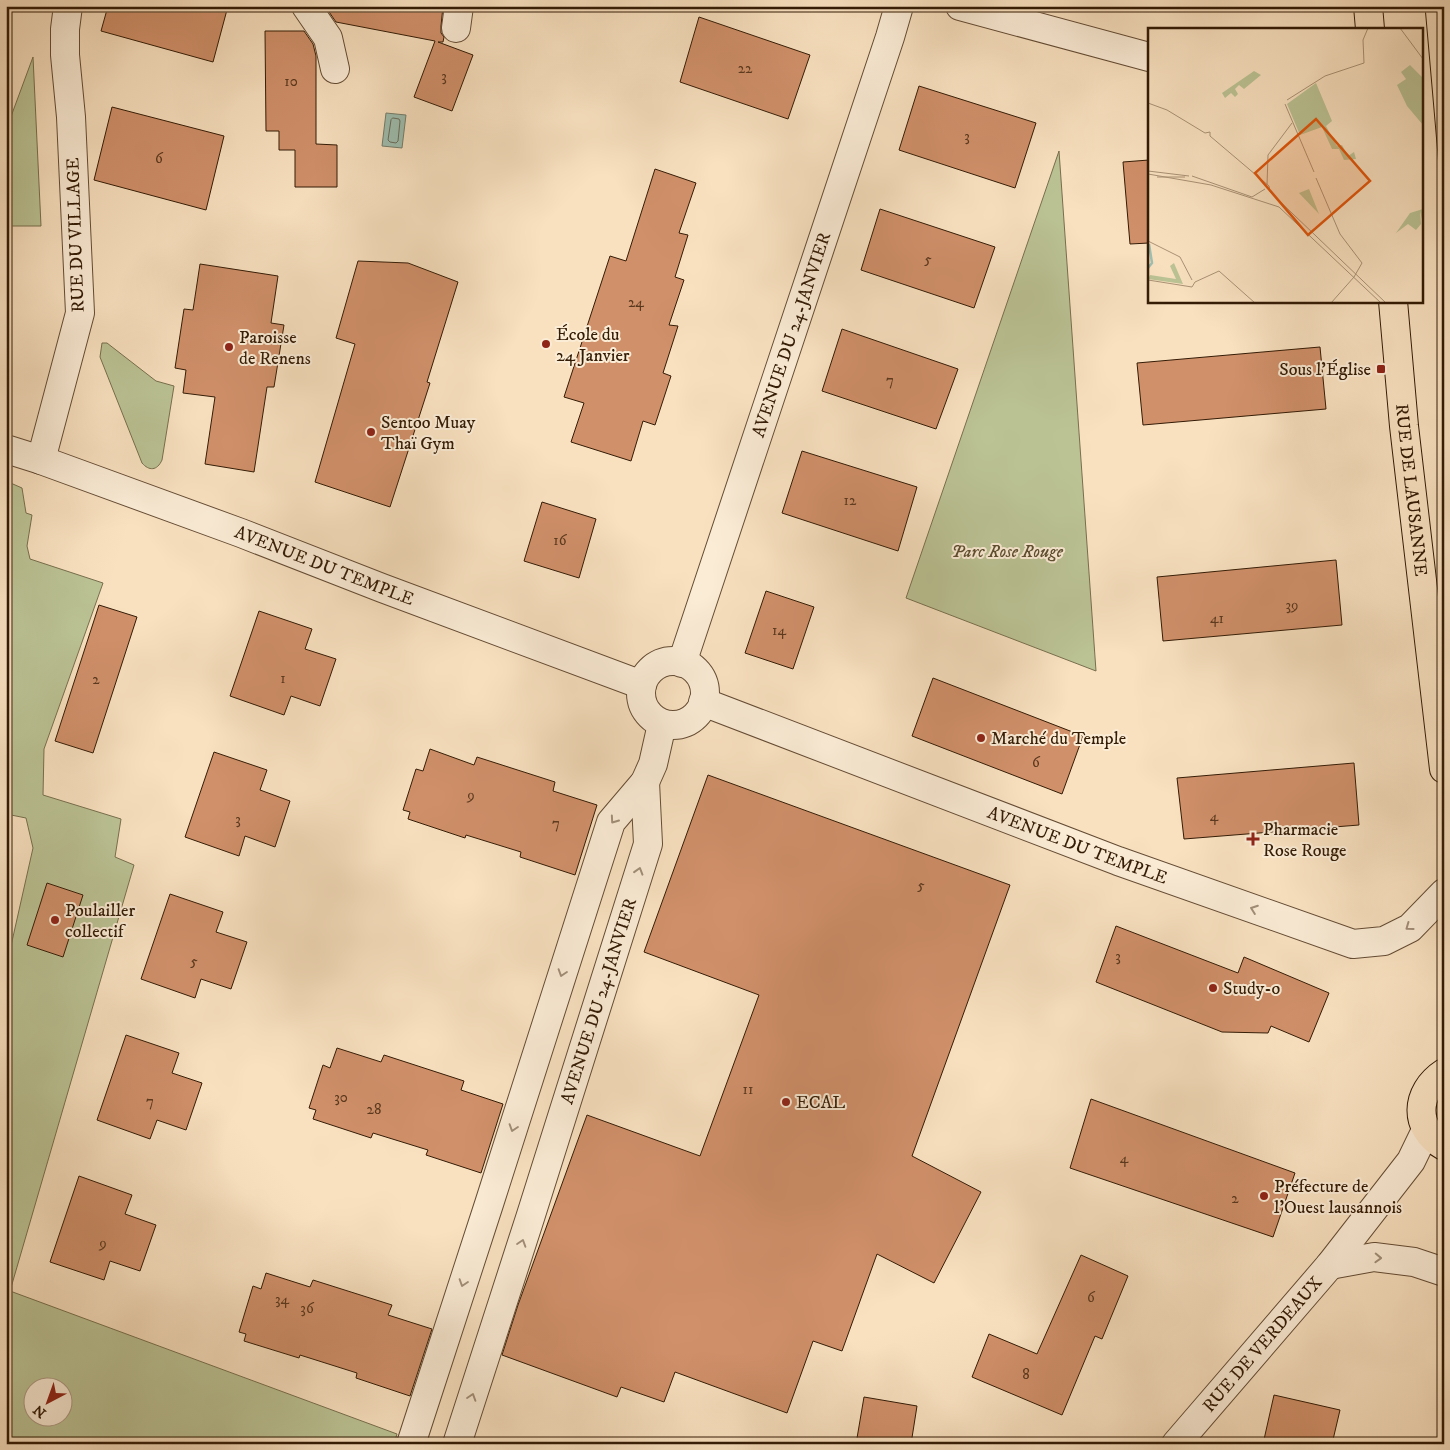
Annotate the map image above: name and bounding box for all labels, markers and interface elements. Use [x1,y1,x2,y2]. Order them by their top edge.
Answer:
inset map [1148,28,1422,302]
house number: 22 [738,59,753,78]
house number: 3 [441,67,447,86]
house number: 10 [284,72,298,91]
house number: 3 [964,127,970,146]
house number: 6 [155,149,164,168]
street label: RUE DU VILLAGE [62,157,90,313]
street label: AVENUE DU 24-JANVIER [748,230,836,440]
house number: 5 [924,250,932,269]
house number: 24 [628,293,644,312]
place label: École du 24 Janvier [556,324,630,367]
place label: Paroisse de Renens [239,327,311,370]
marker: École du 24 Janvier [540,338,552,350]
marker: Paroisse de Renens [223,341,235,353]
place label: Sous l'Église [1279,359,1371,381]
marker: Sous l'Église [1375,363,1387,375]
house number: 7 [886,371,894,390]
street label: RUE DE LAUSANNE [1390,403,1431,578]
place label: Sentoo Muay Thaï Gym [381,412,476,455]
marker: Sentoo Muay Thaï Gym [365,426,377,438]
house number: 12 [844,491,857,510]
street label: AVENUE DU TEMPLE [231,522,417,611]
house number: 16 [553,531,568,550]
park label: Parc Rose Rouge [951,541,1064,563]
house number: 39 [1285,596,1299,615]
house number: 41 [1210,609,1224,628]
house number: 14 [772,621,786,640]
house number: 1 [280,669,286,688]
house number: 2 [92,670,100,689]
place label: Marché du Temple [991,728,1126,750]
marker: Marché du Temple [975,732,987,744]
house number: 6 [1032,753,1041,772]
house number: 9 [466,786,475,805]
street label: AVENUE DU TEMPLE [984,802,1170,890]
house number: 4 [1210,807,1219,826]
house number: 3 [235,810,241,829]
house number: 7 [552,814,560,833]
one-way arrow [611,814,620,823]
place label: Pharmacie Rose Rouge [1263,819,1347,862]
marker: Pharmacie Rose Rouge [1247,833,1259,845]
one-way arrow [634,867,644,876]
house number: 5 [917,876,925,895]
street label: AVENUE DU 24-JANVIER [557,896,642,1107]
place label: Poulailler collectif [65,900,135,943]
one-way arrow [1250,905,1259,915]
marker: Poulailler collectif [49,914,61,926]
one-way arrow [1405,921,1415,930]
house number: 3 [1115,947,1121,966]
house number: 5 [190,952,198,971]
one-way arrow [558,968,568,977]
place label: Study-o [1223,978,1281,1000]
marker: Study-o [1207,982,1219,994]
house number: 11 [742,1080,754,1099]
house number: 30 [334,1088,348,1107]
house number: 7 [146,1092,154,1111]
place label: ECAL [796,1092,845,1114]
marker: ECAL [780,1096,792,1108]
house number: 28 [367,1100,381,1119]
one-way arrow [509,1123,519,1132]
house number: 4 [1120,1149,1129,1168]
place label: Préfecture de l'Ouest lausannois [1274,1176,1402,1219]
house number: 2 [1231,1189,1239,1208]
marker: Préfecture de l'Ouest lausannois [1258,1190,1270,1202]
house number: 9 [98,1234,107,1253]
one-way arrow [516,1239,526,1248]
one-way arrow [1374,1253,1382,1264]
street label: RUE DE VERDEAUX [1198,1272,1327,1417]
one-way arrow [459,1278,469,1286]
house number: 6 [1087,1288,1096,1307]
house number: 34 [275,1290,289,1309]
house number: 36 [300,1299,315,1318]
house number: 8 [1022,1365,1030,1384]
north arrow [22,1378,72,1428]
one-way arrow [466,1394,476,1402]
text: N [30,1400,50,1422]

